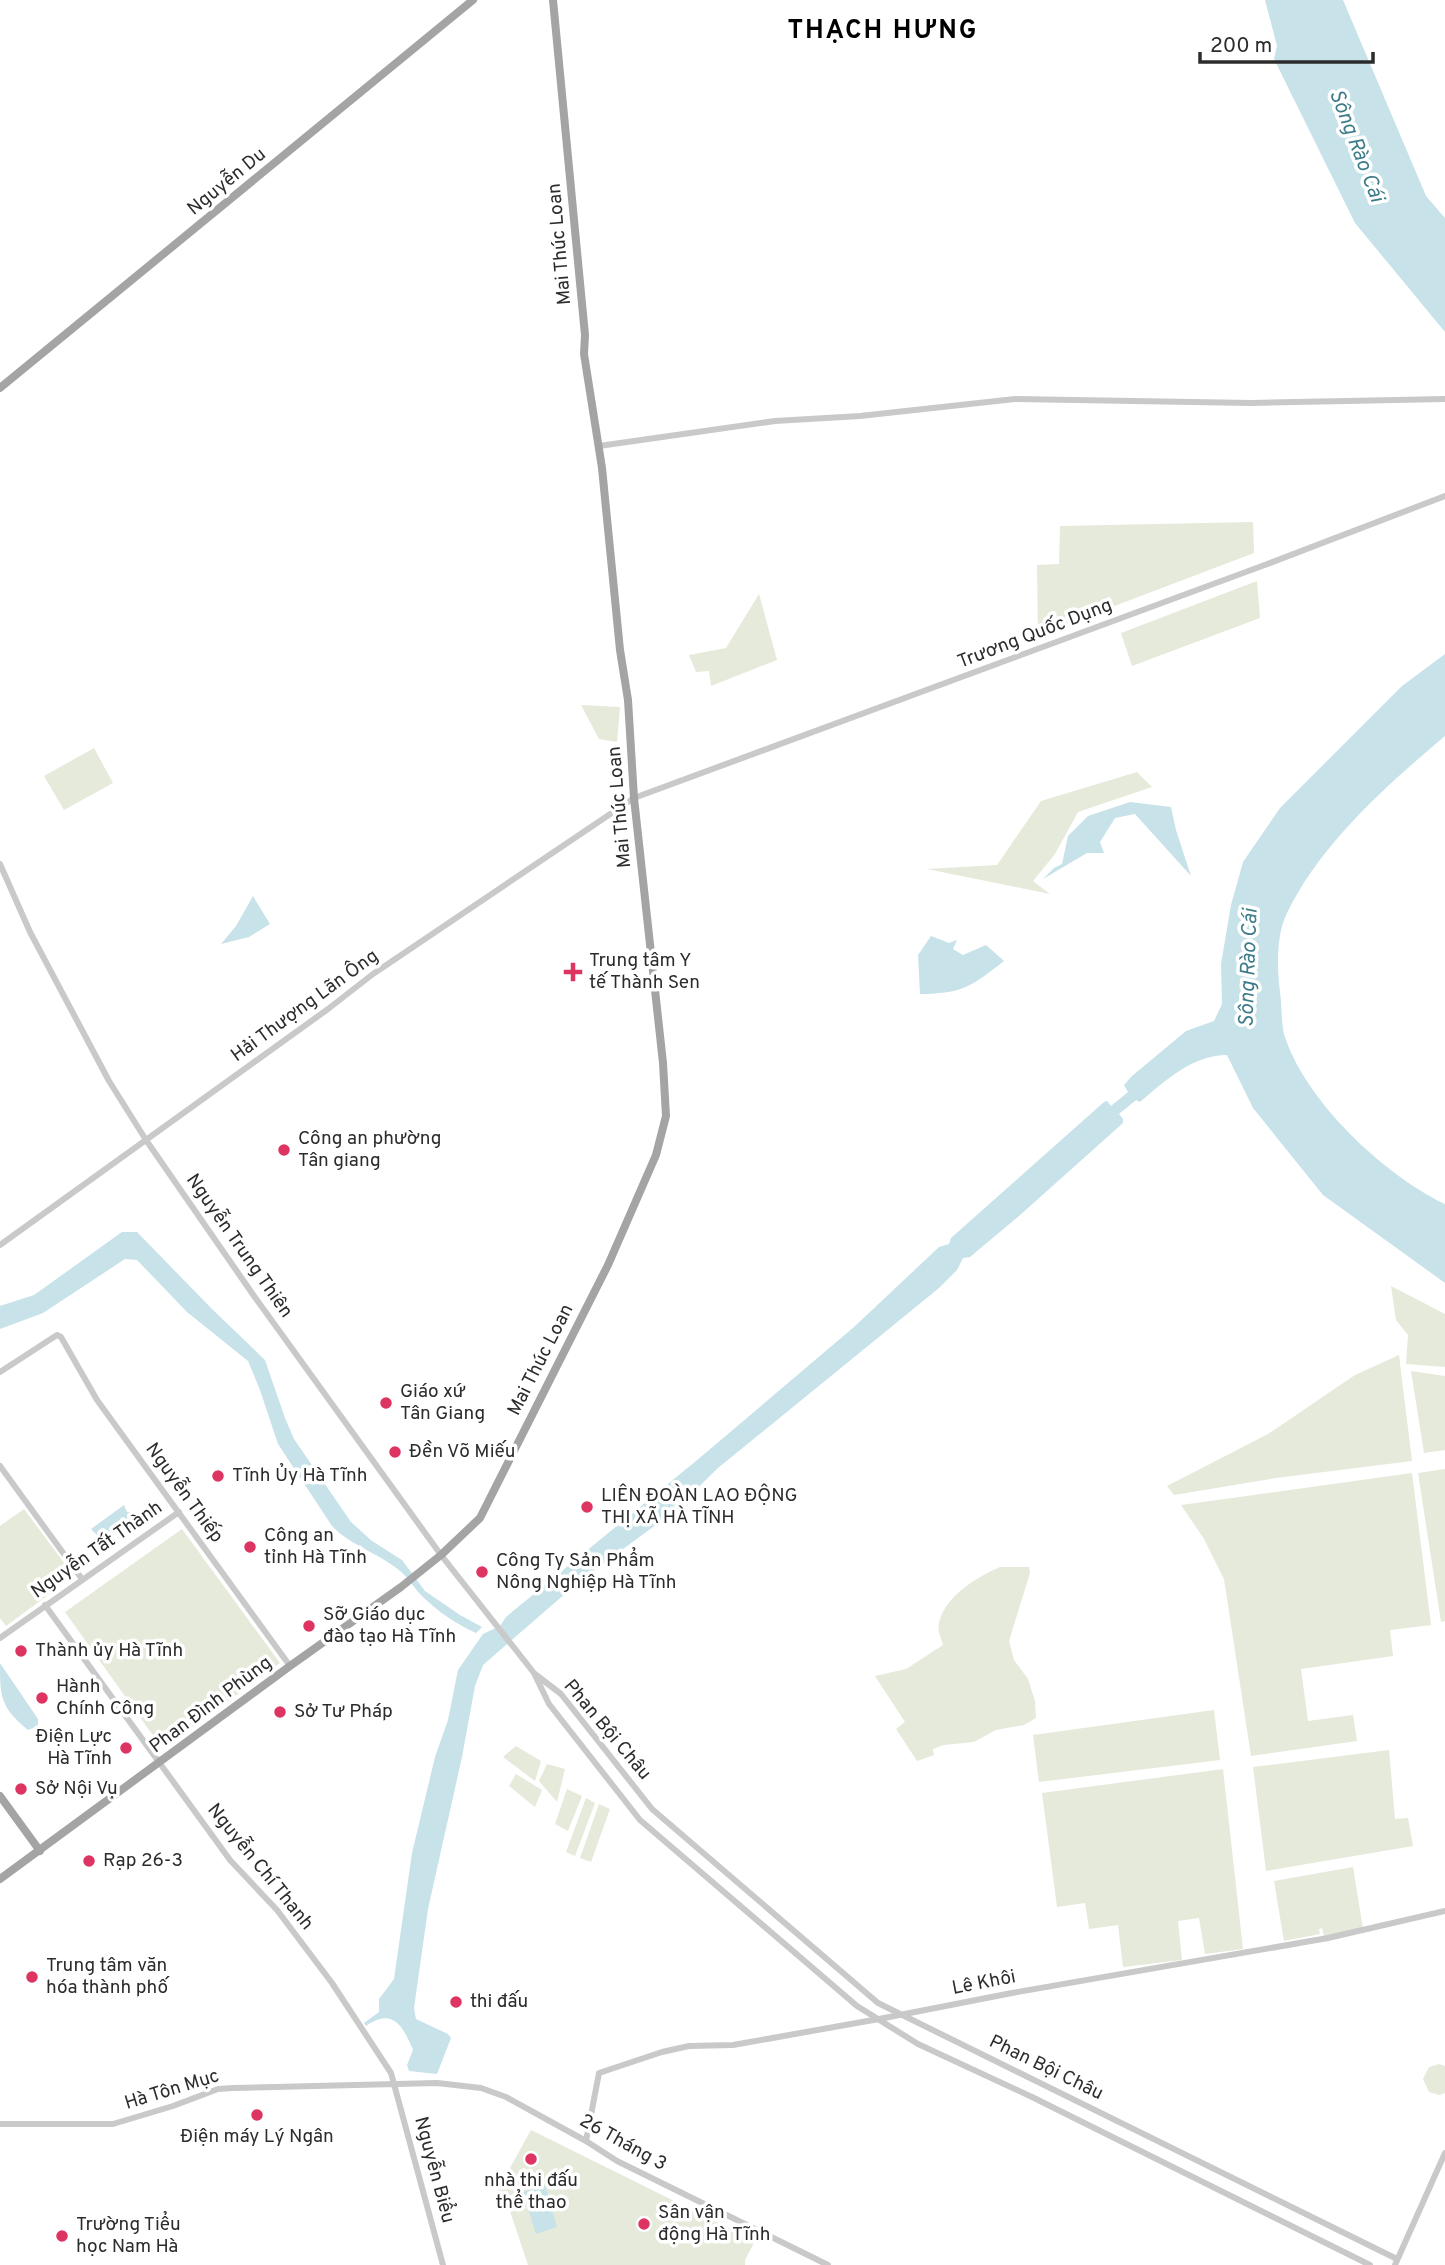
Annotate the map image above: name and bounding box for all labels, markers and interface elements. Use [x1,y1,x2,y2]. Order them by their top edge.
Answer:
district label: THẠCH HƯNG [787,15,979,48]
scale bar [1200,21,1373,65]
text: 200 m [1210,33,1272,60]
water label: Sông Rào Cái [1322,86,1391,208]
street label: Nguyễn Du [182,142,271,221]
street label: Mai Thúc Loan [543,182,577,306]
street label: Trương Quốc Dụng [954,593,1116,675]
street label: Mai Thúc Loan [603,745,637,869]
water label: Sông Rào Cái [1233,906,1265,1028]
street label: Hải Thượng Lãn Ông [226,944,383,1068]
place label: Trung tâm Y tế Thành Sen [589,949,700,995]
marker: Trung tâm Y tế Thành Sen [563,962,583,982]
place label: Công an phường Tân giang [298,1127,441,1173]
marker: Công an phường Tân giang [276,1142,292,1158]
street label: Nguyễn Trung Thiên [180,1169,299,1323]
street label: Mai Thúc Loan [503,1300,579,1420]
place label: Giáo xứ Tân Giang [400,1380,485,1426]
marker: Giáo xứ Tân Giang [378,1395,394,1411]
street label: Nguyễn Thiếp [140,1438,229,1548]
place label: Đền Võ Miếu [409,1440,515,1464]
marker: Đền Võ Miếu [387,1444,403,1460]
place label: Tĩnh Ủy Hà Tĩnh [232,1462,367,1488]
marker: Tĩnh Ủy Hà Tĩnh [210,1468,226,1484]
place label: LIÊN ĐOÀN LAO ĐỘNG THỊ XÃ HÀ TĨNH [601,1483,798,1530]
street label: Nguyễn Tất Thành [26,1495,167,1604]
marker: LIÊN ĐOÀN LAO ĐỘNG THỊ XÃ HÀ TĨNH [579,1499,595,1515]
place label: Công an tỉnh Hà Tĩnh [264,1524,367,1570]
marker: Công an tỉnh Hà Tĩnh [242,1539,258,1555]
place label: Công Ty Sản Phẩm Nông Nghiệp Hà Tĩnh [496,1546,677,1595]
marker: Công Ty Sản Phẩm Nông Nghiệp Hà Tĩnh [474,1564,490,1580]
place label: Sỡ Giáo dục đào tạo Hà Tĩnh [323,1603,456,1649]
marker: Sỡ Giáo dục đào tạo Hà Tĩnh [301,1618,317,1634]
place label: Thành ủy Hà Tĩnh [35,1639,183,1663]
marker: Thành ủy Hà Tĩnh [13,1643,29,1659]
street label: Phan Đình Phùng [145,1651,277,1759]
place label: Hành Chính Công [56,1675,154,1721]
street label: Phan Bội Châu [558,1675,656,1785]
marker: Hành Chính Công [34,1690,50,1706]
place label: Sở Tư Pháp [294,1700,393,1724]
marker: Sở Tư Pháp [272,1704,288,1720]
place label: Điện Lực Hà Tĩnh [36,1725,112,1771]
marker: Điện Lực Hà Tĩnh [118,1740,134,1756]
place label: Sở Nội Vụ [35,1777,118,1801]
marker: Sở Nội Vụ [13,1781,29,1797]
street label: Nguyễn Chí Thanh [202,1798,319,1935]
place label: Rạp 26-3 [103,1849,183,1873]
marker: Rạp 26-3 [81,1853,97,1869]
place label: Trung tâm văn hóa thành phố [46,1954,170,2000]
street label: Lê Khôi [950,1965,1018,2001]
marker: Trung tâm văn hóa thành phố [24,1969,40,1985]
place label: thi đấu [470,1990,528,2014]
marker: thi đấu [448,1994,464,2010]
street label: Phan Bội Châu [985,2030,1107,2106]
street label: Hà Tôn Mục [122,2064,222,2116]
marker: Điện máy Lý Ngân [249,2107,265,2123]
street label: 26 Tháng 3 [575,2109,671,2177]
street label: Nguyễn Biểu [408,2113,463,2226]
place label: Điện máy Lý Ngân [180,2125,334,2149]
marker: nhà thi đấu thể thao [523,2151,539,2167]
place label: nhà thi đấu thể thao [484,2169,578,2215]
place label: Sân vận động Hà Tĩnh [658,2201,770,2247]
place label: Trường Tiểu học Nam Hà [76,2210,181,2259]
marker: Sân vận động Hà Tĩnh [636,2216,652,2232]
marker: Trường Tiểu học Nam Hà [54,2228,70,2244]

